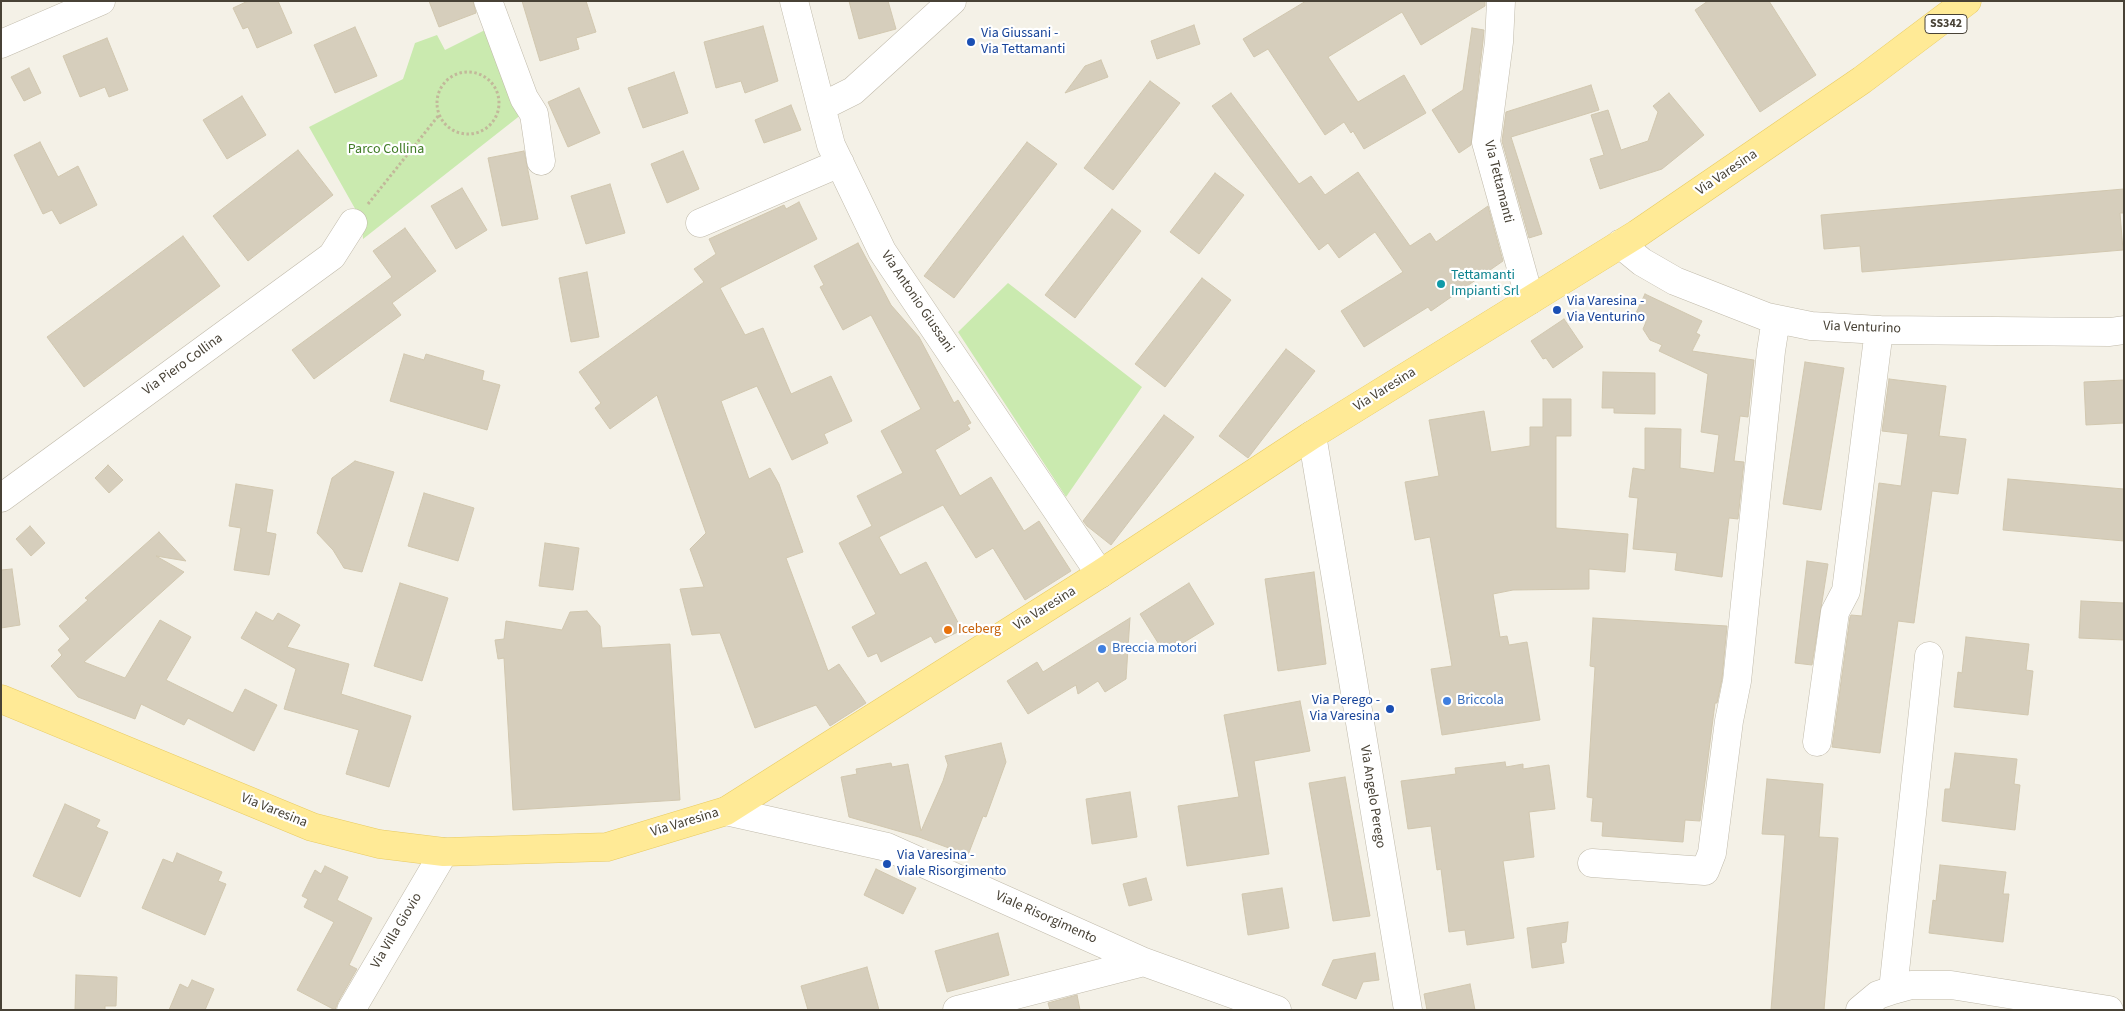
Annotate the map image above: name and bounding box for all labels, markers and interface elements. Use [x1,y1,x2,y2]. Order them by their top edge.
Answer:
road number: SS342 [1925,14,1967,34]
place label: Via Giussani - Via Tettamanti [981,26,1065,58]
marker: Via Giussani - Via Tettamanti [965,36,977,48]
street label: Via Tettamanti [1480,139,1516,225]
park label: Parco Collina [348,142,424,158]
street label: Via Varesina [1693,146,1761,200]
street label: Via Antonio Giussani [877,248,957,356]
place label: Tettamanti Impianti Srl [1451,268,1519,300]
marker: Tettamanti Impianti Srl [1435,278,1447,290]
place label: Via Varesina - Via Venturino [1567,294,1645,326]
marker: Via Varesina - Via Venturino [1551,304,1563,316]
street label: Via Venturino [1823,318,1901,338]
street label: Via Piero Collina [140,330,226,400]
street label: Via Varesina [1351,364,1419,416]
street label: Via Varesina [1011,583,1079,635]
place label: Iceberg [958,622,1001,638]
marker: Iceberg [942,624,954,636]
place label: Breccia motori [1112,641,1197,657]
marker: Breccia motori [1096,643,1108,655]
place label: Via Perego - Via Varesina [1310,693,1380,726]
place label: Briccola [1457,693,1504,709]
marker: Briccola [1441,695,1453,707]
marker: Via Perego - Via Varesina [1384,703,1396,715]
street label: Via Angelo Perego [1356,744,1388,850]
street label: Via Varesina [238,790,310,832]
street label: Via Varesina [649,805,721,841]
place label: Via Varesina - Viale Risorgimento [897,848,1006,880]
marker: Via Varesina - Viale Risorgimento [881,858,893,870]
street label: Viale Risorgimento [993,888,1099,948]
street label: Via Villa Giovio [368,890,426,972]

